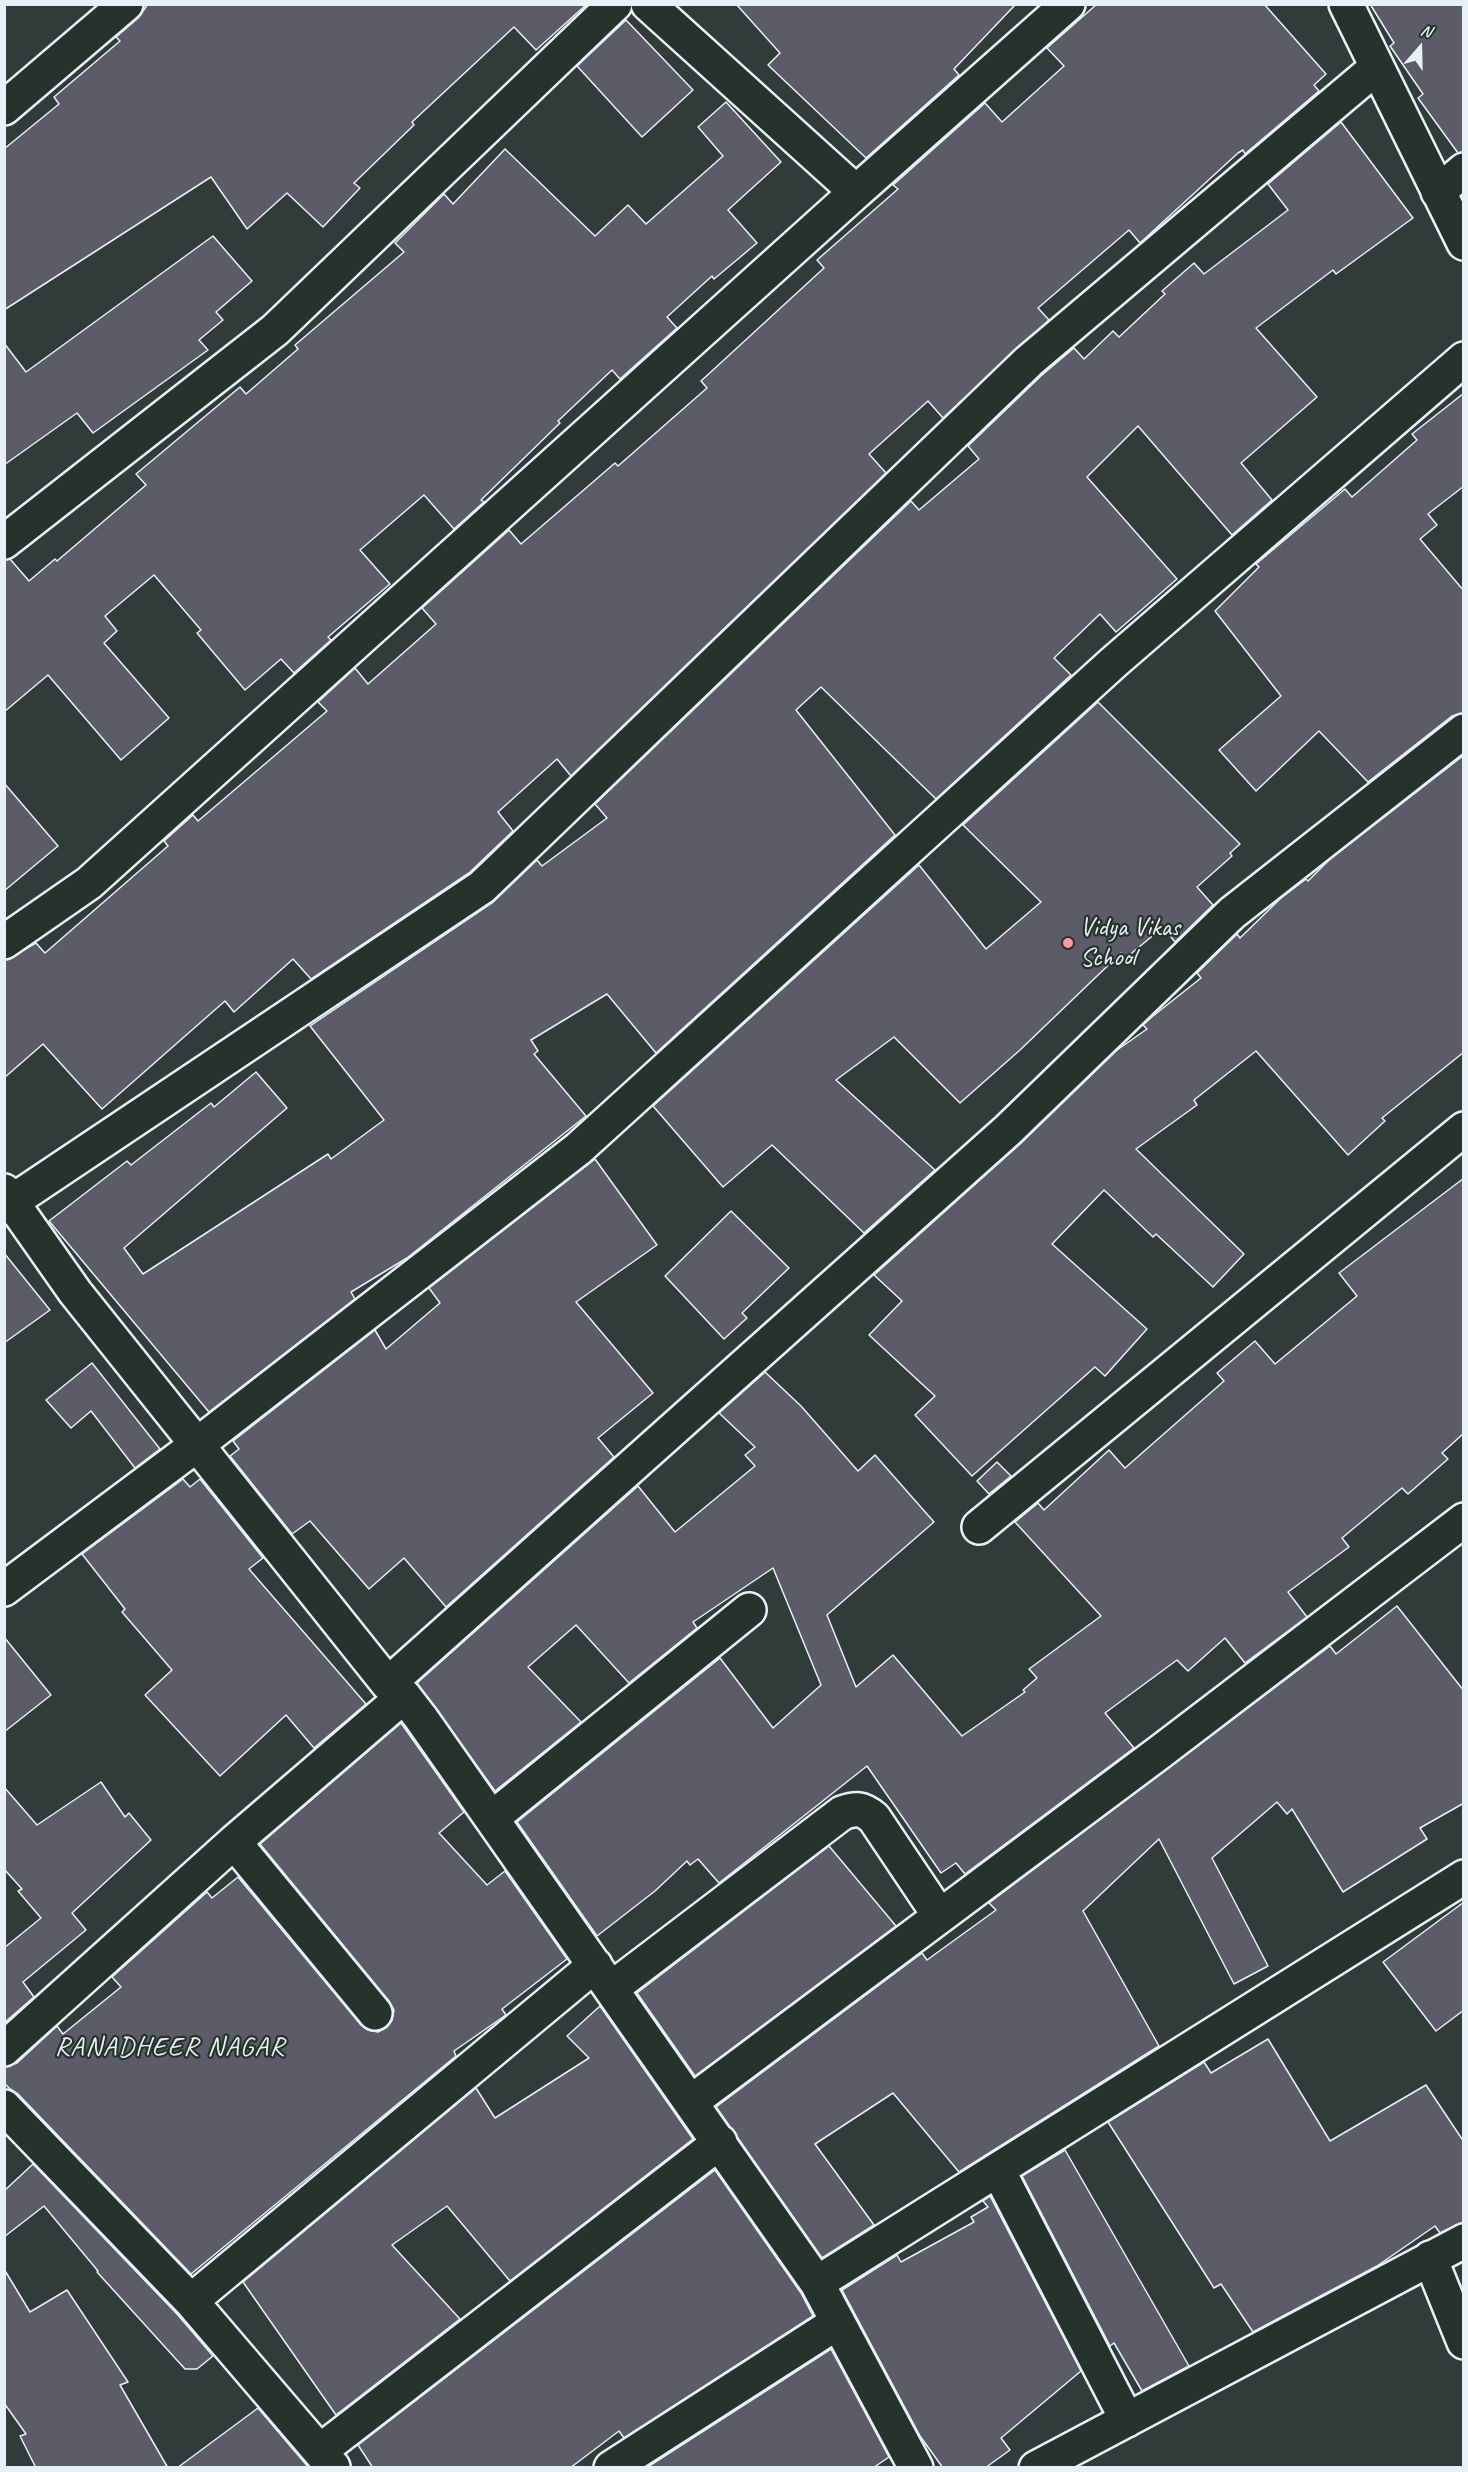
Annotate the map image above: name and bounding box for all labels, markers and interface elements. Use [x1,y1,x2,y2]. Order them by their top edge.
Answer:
north arrow [1390,18,1450,78]
text: N [1418,20,1434,42]
place label: Vidya Vikas School [1080,912,1180,974]
marker: Vidya Vikas School [1061,936,1075,950]
district label: RANADHEER NAGAR [56,2032,284,2064]

